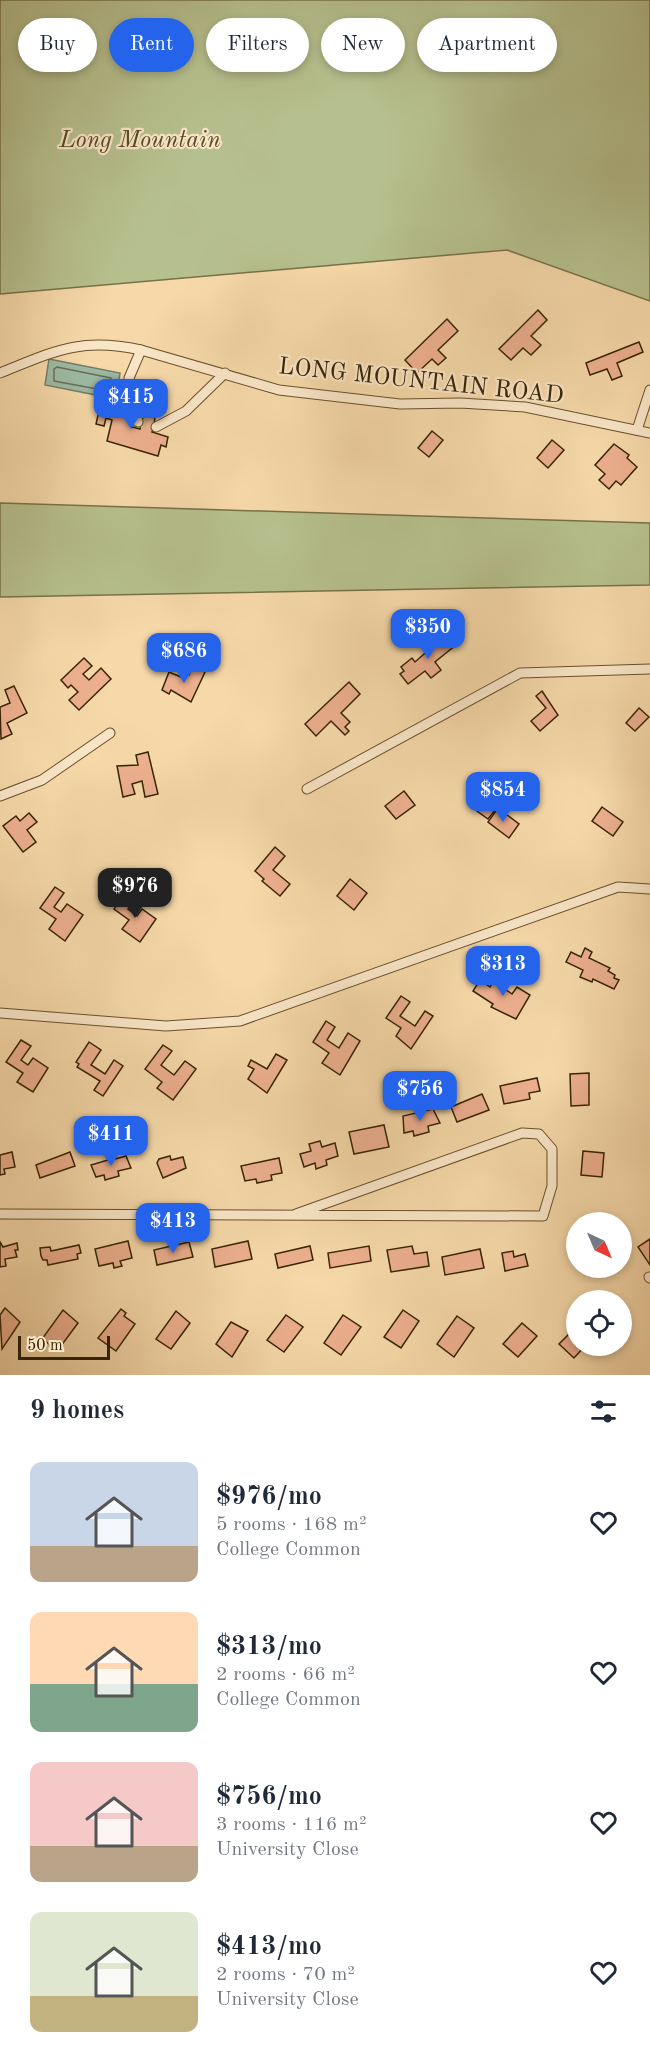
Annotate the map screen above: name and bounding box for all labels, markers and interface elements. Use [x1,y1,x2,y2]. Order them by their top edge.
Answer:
chip: Buy [18,18,97,72]
chip: Rent [109,18,194,72]
chip: Filters [206,18,309,72]
chip: New [321,18,405,72]
chip: Apartment [417,18,557,72]
park label: Long Mountain [58,129,221,153]
street label: LONG MOUNTAIN ROAD [277,355,565,409]
pin: $415 [95,379,167,430]
text: $415 [108,388,154,408]
pin: $350 [392,609,464,660]
text: $350 [405,618,451,638]
pin: $686 [148,633,220,684]
text: $686 [161,642,207,662]
pin: $854 [467,772,539,823]
text: $854 [480,781,526,801]
pin: $976 [99,868,171,919]
text: $976 [112,877,158,897]
pin: $313 [467,946,539,997]
text: $313 [480,955,526,975]
pin: $756 [384,1071,456,1122]
text: $756 [397,1080,443,1100]
pin: $411 [75,1116,147,1167]
text: $411 [88,1125,134,1145]
pin: $413 [137,1203,209,1254]
text: $413 [150,1212,196,1232]
north arrow [566,1212,632,1278]
map controls [566,1212,632,1356]
button: locate [566,1290,632,1356]
scale bar [18,1333,110,1360]
text: 50 m [27,1338,63,1354]
icon: filters [587,1395,620,1428]
text: 9 homes [30,1398,124,1424]
text: $976/mo [216,1484,322,1510]
icon: home [78,1486,150,1558]
icon: heart [587,1506,620,1539]
text: 5 rooms · 168 m² [216,1515,366,1535]
text: College Common [216,1540,361,1560]
text: $313/mo [216,1634,322,1660]
icon: home [78,1636,150,1708]
icon: heart [587,1656,620,1689]
text: 2 rooms · 66 m² [216,1665,355,1685]
text: College Common [216,1690,361,1710]
text: $756/mo [216,1784,322,1810]
icon: home [78,1786,150,1858]
icon: heart [587,1806,620,1839]
text: 3 rooms · 116 m² [216,1815,366,1835]
text: University Close [216,1840,359,1860]
text: $413/mo [216,1934,322,1960]
icon: home [78,1936,150,2008]
icon: heart [587,1956,620,1989]
text: 2 rooms · 70 m² [216,1965,355,1985]
text: University Close [216,1990,359,2010]

